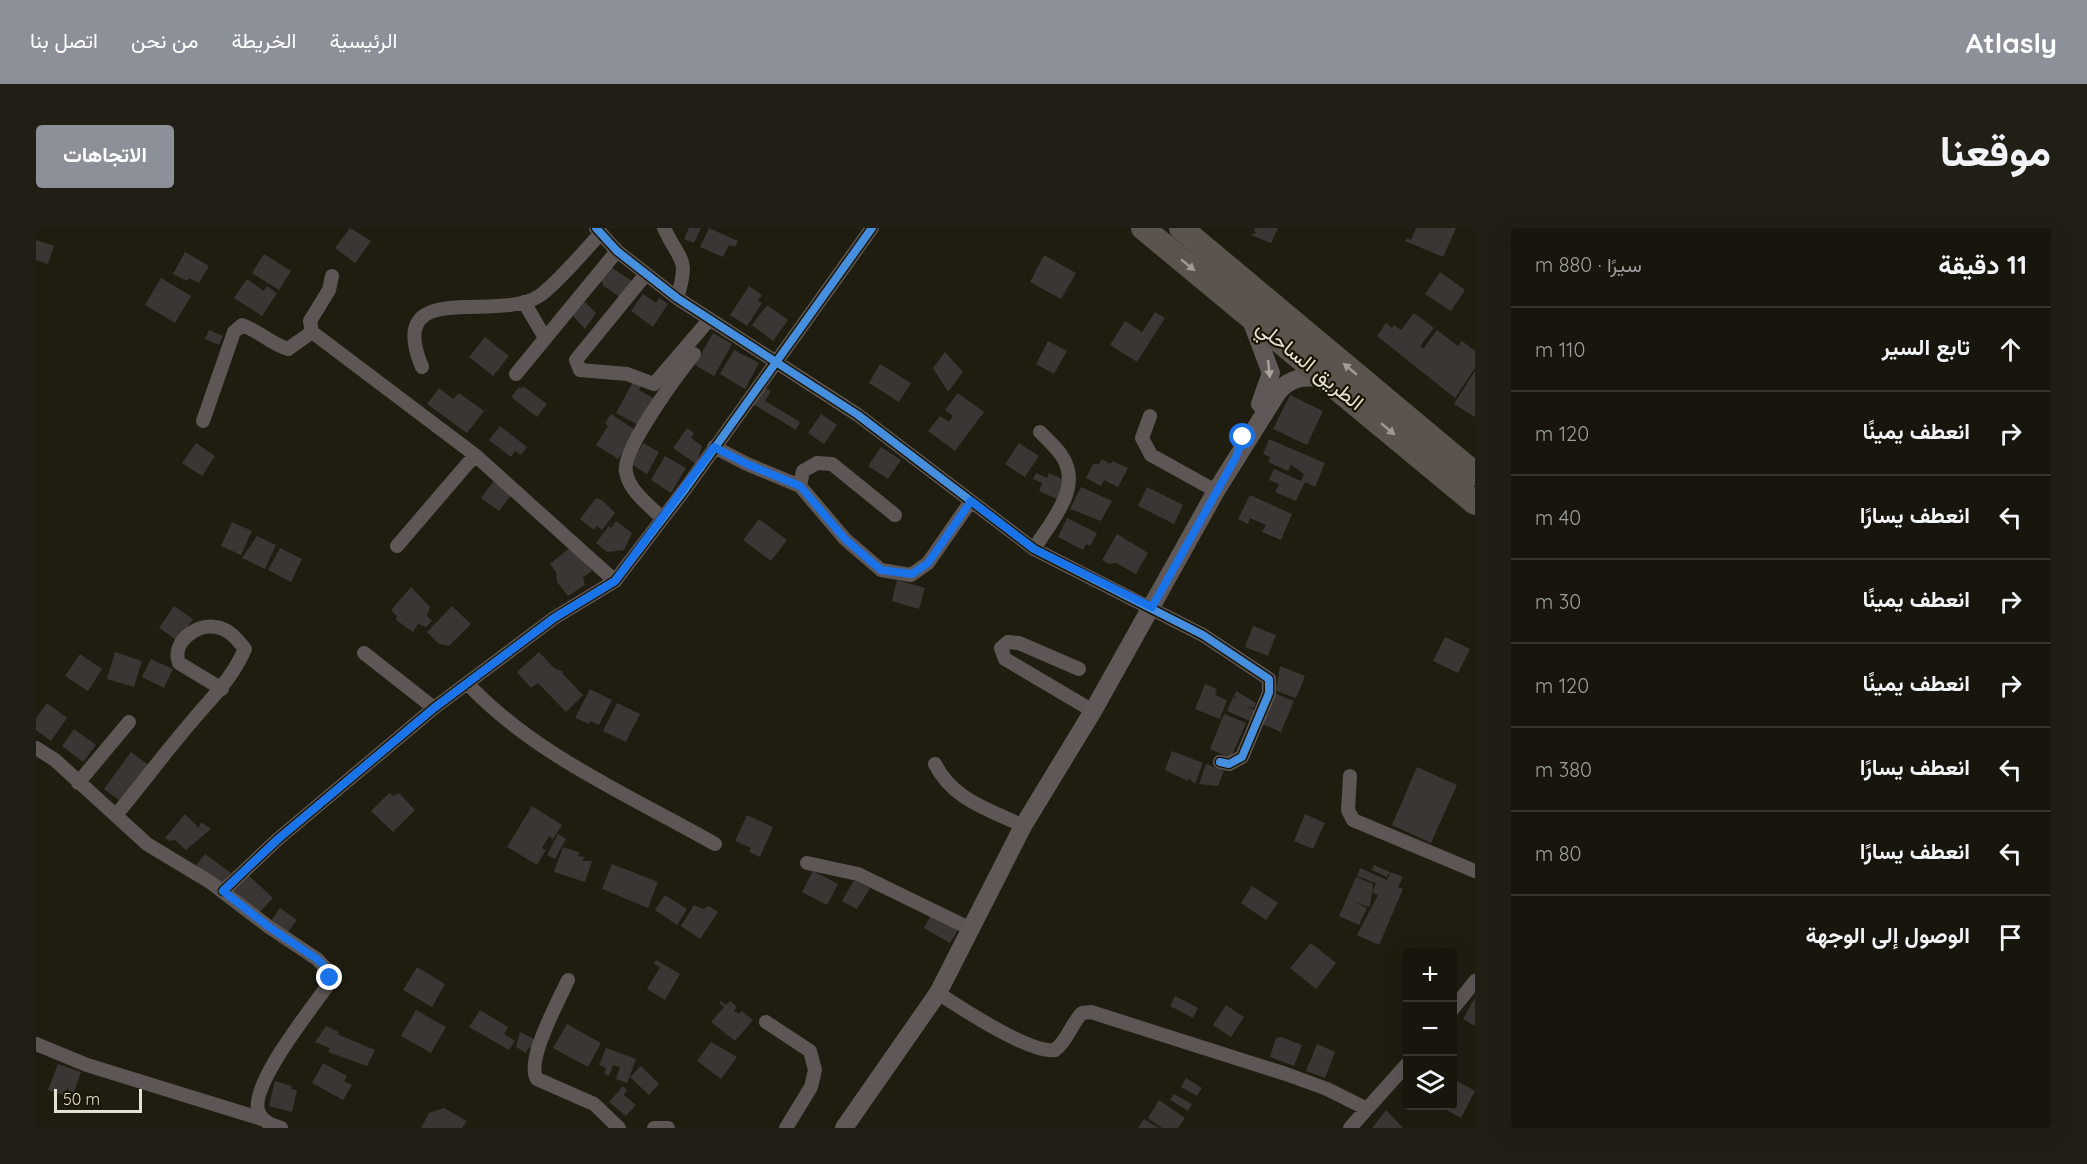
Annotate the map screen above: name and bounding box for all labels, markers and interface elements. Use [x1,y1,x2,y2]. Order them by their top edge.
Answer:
text: Atlasly [1966,25,2057,60]
text: اتصل بنا [30,27,98,53]
text: من نحن [131,27,198,53]
text: الخريطة [231,27,296,53]
text: الرئيسية [329,27,397,53]
text: موقعنا [1940,124,2051,177]
button: الاتجاهات [36,125,174,188]
text: 11 دقيقة [1938,248,2027,281]
text: سيرًا · 880 m [1535,252,1642,277]
one-way arrow [1181,259,1196,271]
street label: الطريق الساحلي [1249,313,1369,419]
text: تابع السير [1882,333,1970,361]
icon: ahead [1994,333,2027,366]
text: 110 m [1535,337,1585,362]
one-way arrow [1264,360,1274,379]
one-way arrow [1343,363,1358,376]
text: انعطف يمينًا [1862,417,1970,445]
icon: right [1994,417,2027,450]
text: 120 m [1535,421,1589,446]
one-way arrow [1380,422,1395,435]
route start [1229,423,1255,449]
text: انعطف يسارًا [1860,501,1970,529]
icon: left [1994,501,2027,534]
text: 40 m [1535,505,1581,530]
text: انعطف يمينًا [1862,585,1970,613]
icon: right [1994,585,2027,618]
text: 30 m [1535,589,1581,614]
text: انعطف يمينًا [1862,669,1970,697]
icon: right [1994,669,2027,702]
text: 120 m [1535,673,1589,698]
text: انعطف يسارًا [1860,753,1970,781]
icon: left [1994,753,2027,786]
text: 380 m [1535,757,1592,782]
text: انعطف يسارًا [1860,837,1970,865]
icon: left [1994,837,2027,870]
text: 80 m [1535,841,1581,866]
text: الوصول إلى الوجهة [1806,921,1970,949]
icon: arrive [1994,921,2027,954]
map controls [1403,948,1457,1110]
button: + [1403,948,1457,1002]
route end [316,964,342,990]
button: − [1403,1002,1457,1056]
button: layers [1403,1056,1457,1110]
scale bar [54,1086,142,1114]
text: 50 m [63,1089,100,1109]

